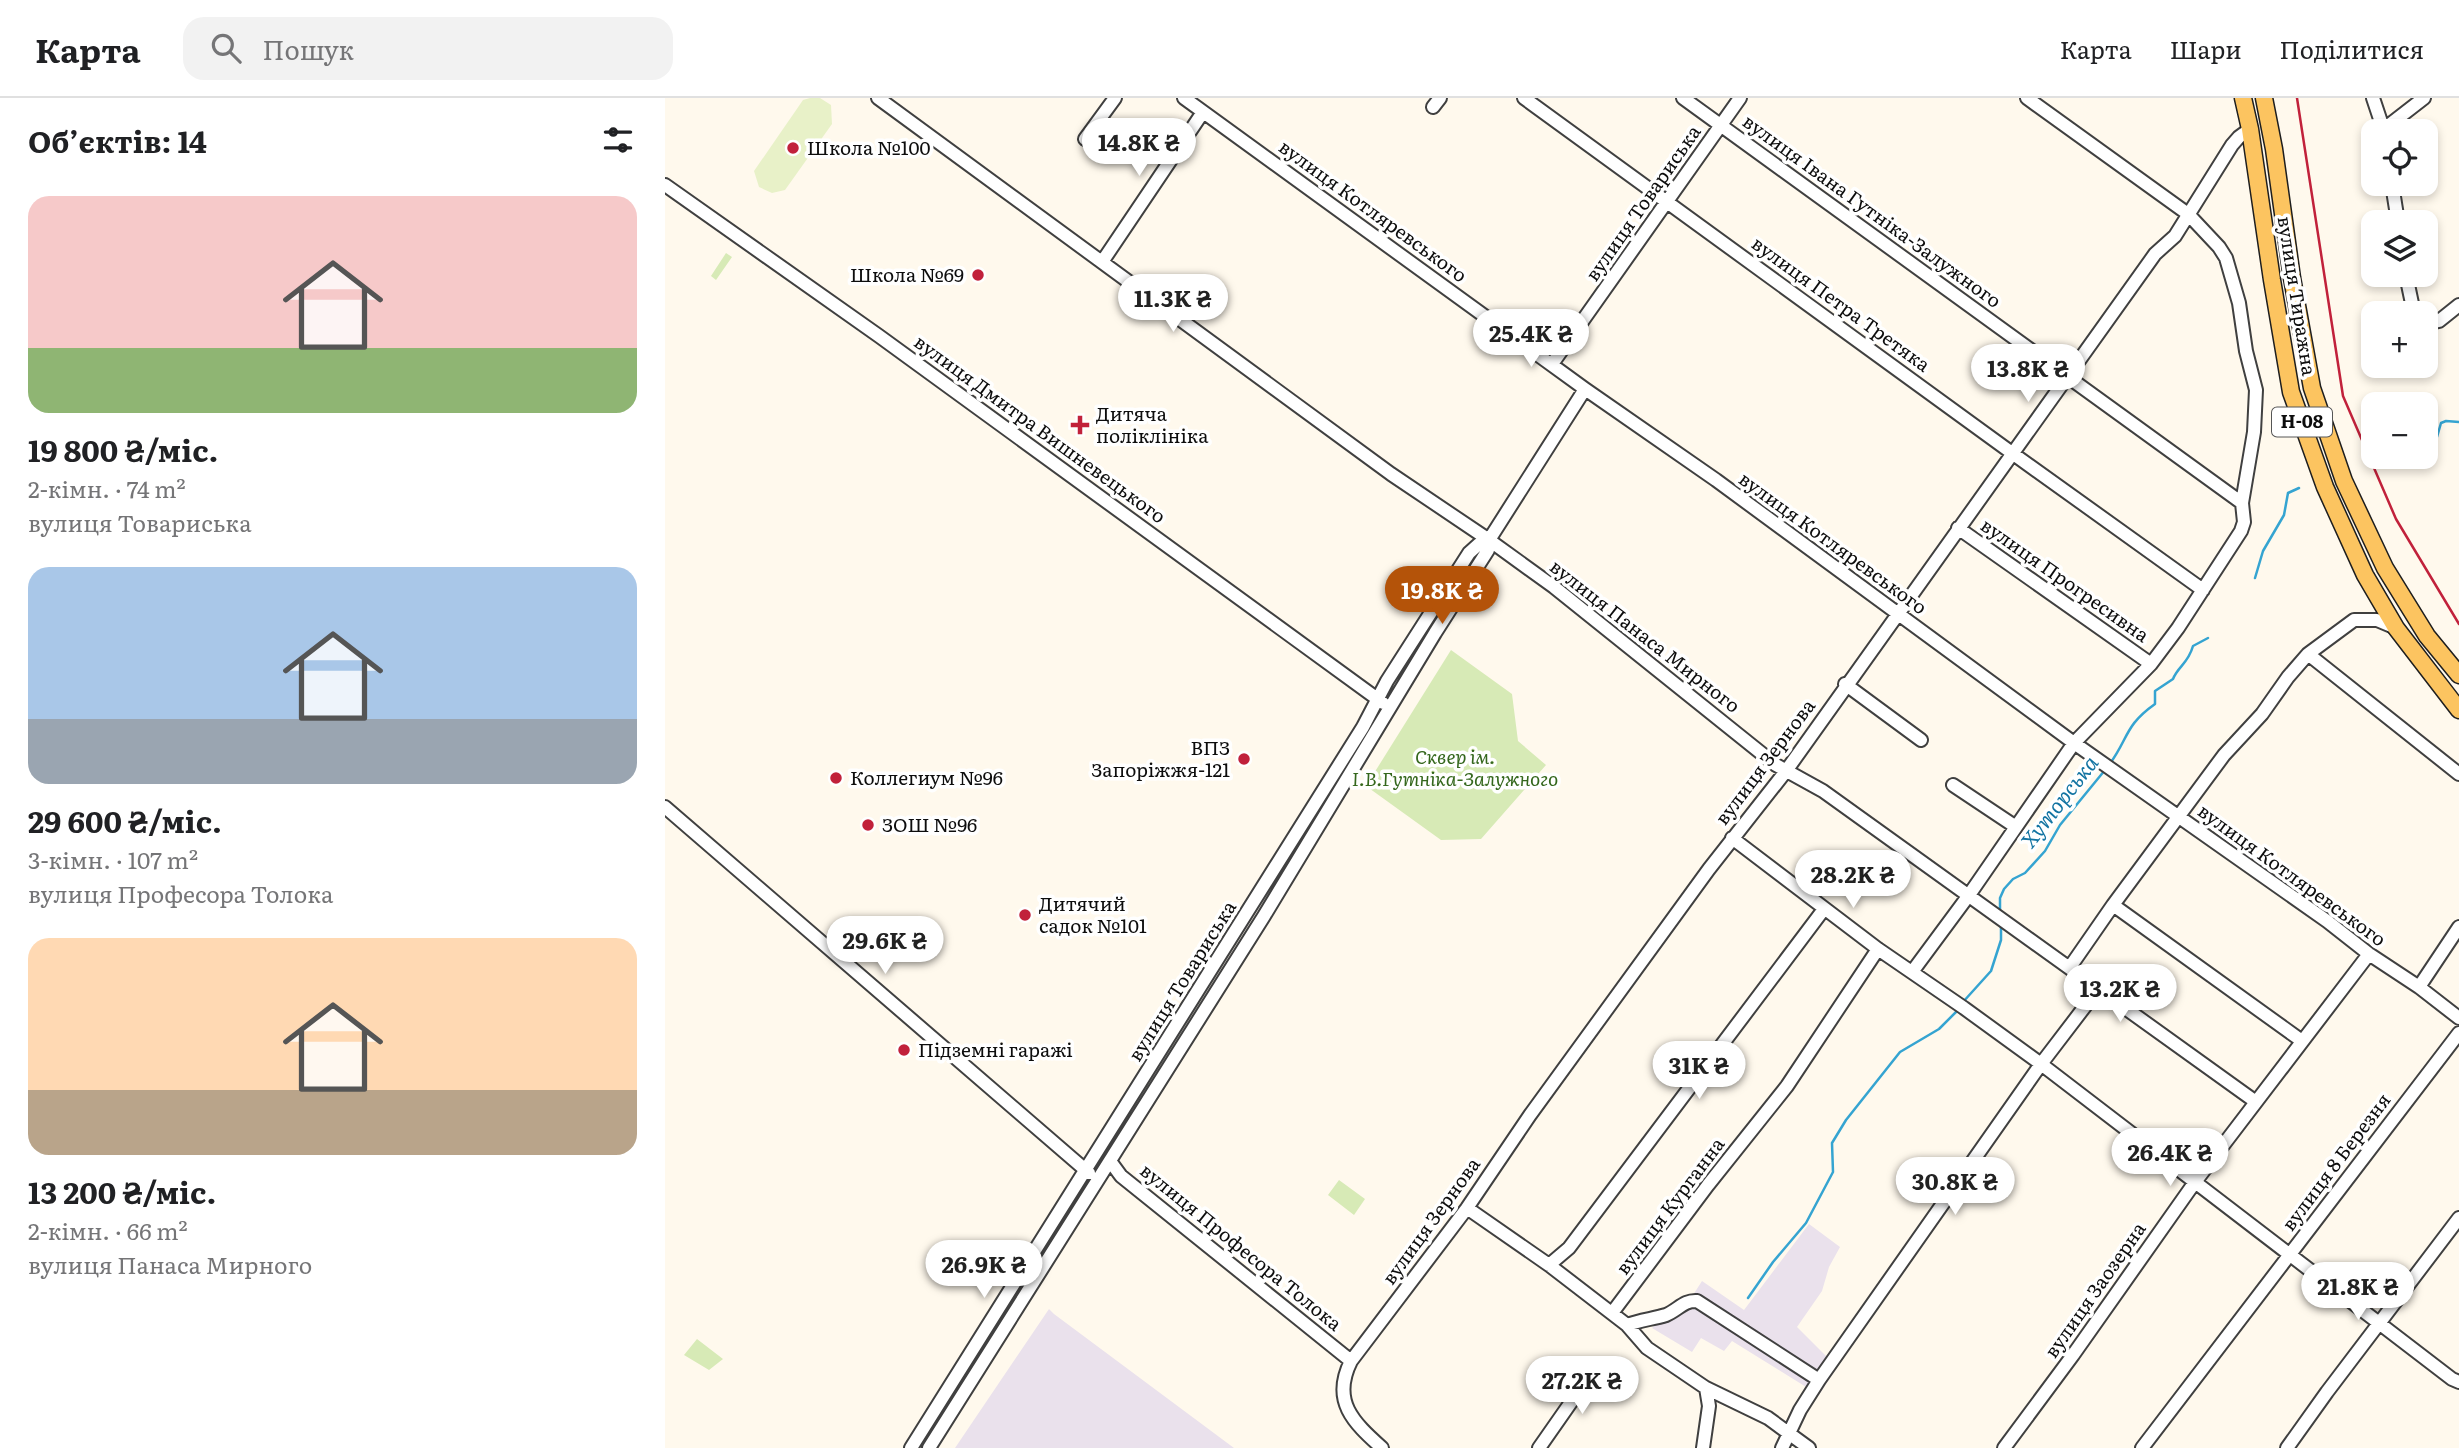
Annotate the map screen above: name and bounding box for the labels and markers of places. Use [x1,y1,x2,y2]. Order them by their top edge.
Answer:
pin: 14.8K ₴ [1074,118,1204,178]
place label: Школа №100 [807,133,931,161]
marker: Школа №100 [785,140,801,156]
place label: Школа №69 [850,260,964,288]
marker: Школа №69 [970,267,986,283]
pin: 11.3K ₴ [1108,274,1238,334]
pin: 25.4K ₴ [1466,310,1596,369]
pin: 13.8K ₴ [1963,344,2093,404]
place label: Дитяча поліклініка [1096,399,1209,449]
marker: Дитяча поліклініка [1070,415,1090,435]
pin: 19.8K ₴ [1377,566,1507,626]
place label: ВПЗ Запоріжжя-121 [1091,733,1230,783]
marker: ВПЗ Запоріжжя-121 [1236,751,1252,767]
place label: Коллегиум №96 [850,763,1003,791]
marker: Коллегиум №96 [828,770,844,786]
place label: ЗОШ №96 [882,810,977,838]
marker: ЗОШ №96 [860,817,876,833]
pin: 28.2K ₴ [1788,850,1918,910]
place label: Дитячий садок №101 [1039,889,1147,939]
marker: Дитячий садок №101 [1017,907,1033,923]
pin: 29.6K ₴ [820,916,950,976]
pin: 13.2K ₴ [2055,964,2185,1024]
place label: Підземні гаражі [918,1035,1073,1063]
marker: Підземні гаражі [896,1042,912,1058]
pin: 31K ₴ [1650,1042,1748,1101]
pin: 26.4K ₴ [2105,1128,2235,1188]
pin: 30.8K ₴ [1890,1158,2020,1217]
pin: 26.9K ₴ [919,1240,1049,1300]
pin: 21.8K ₴ [2293,1262,2423,1322]
pin: 27.2K ₴ [1517,1356,1647,1416]

